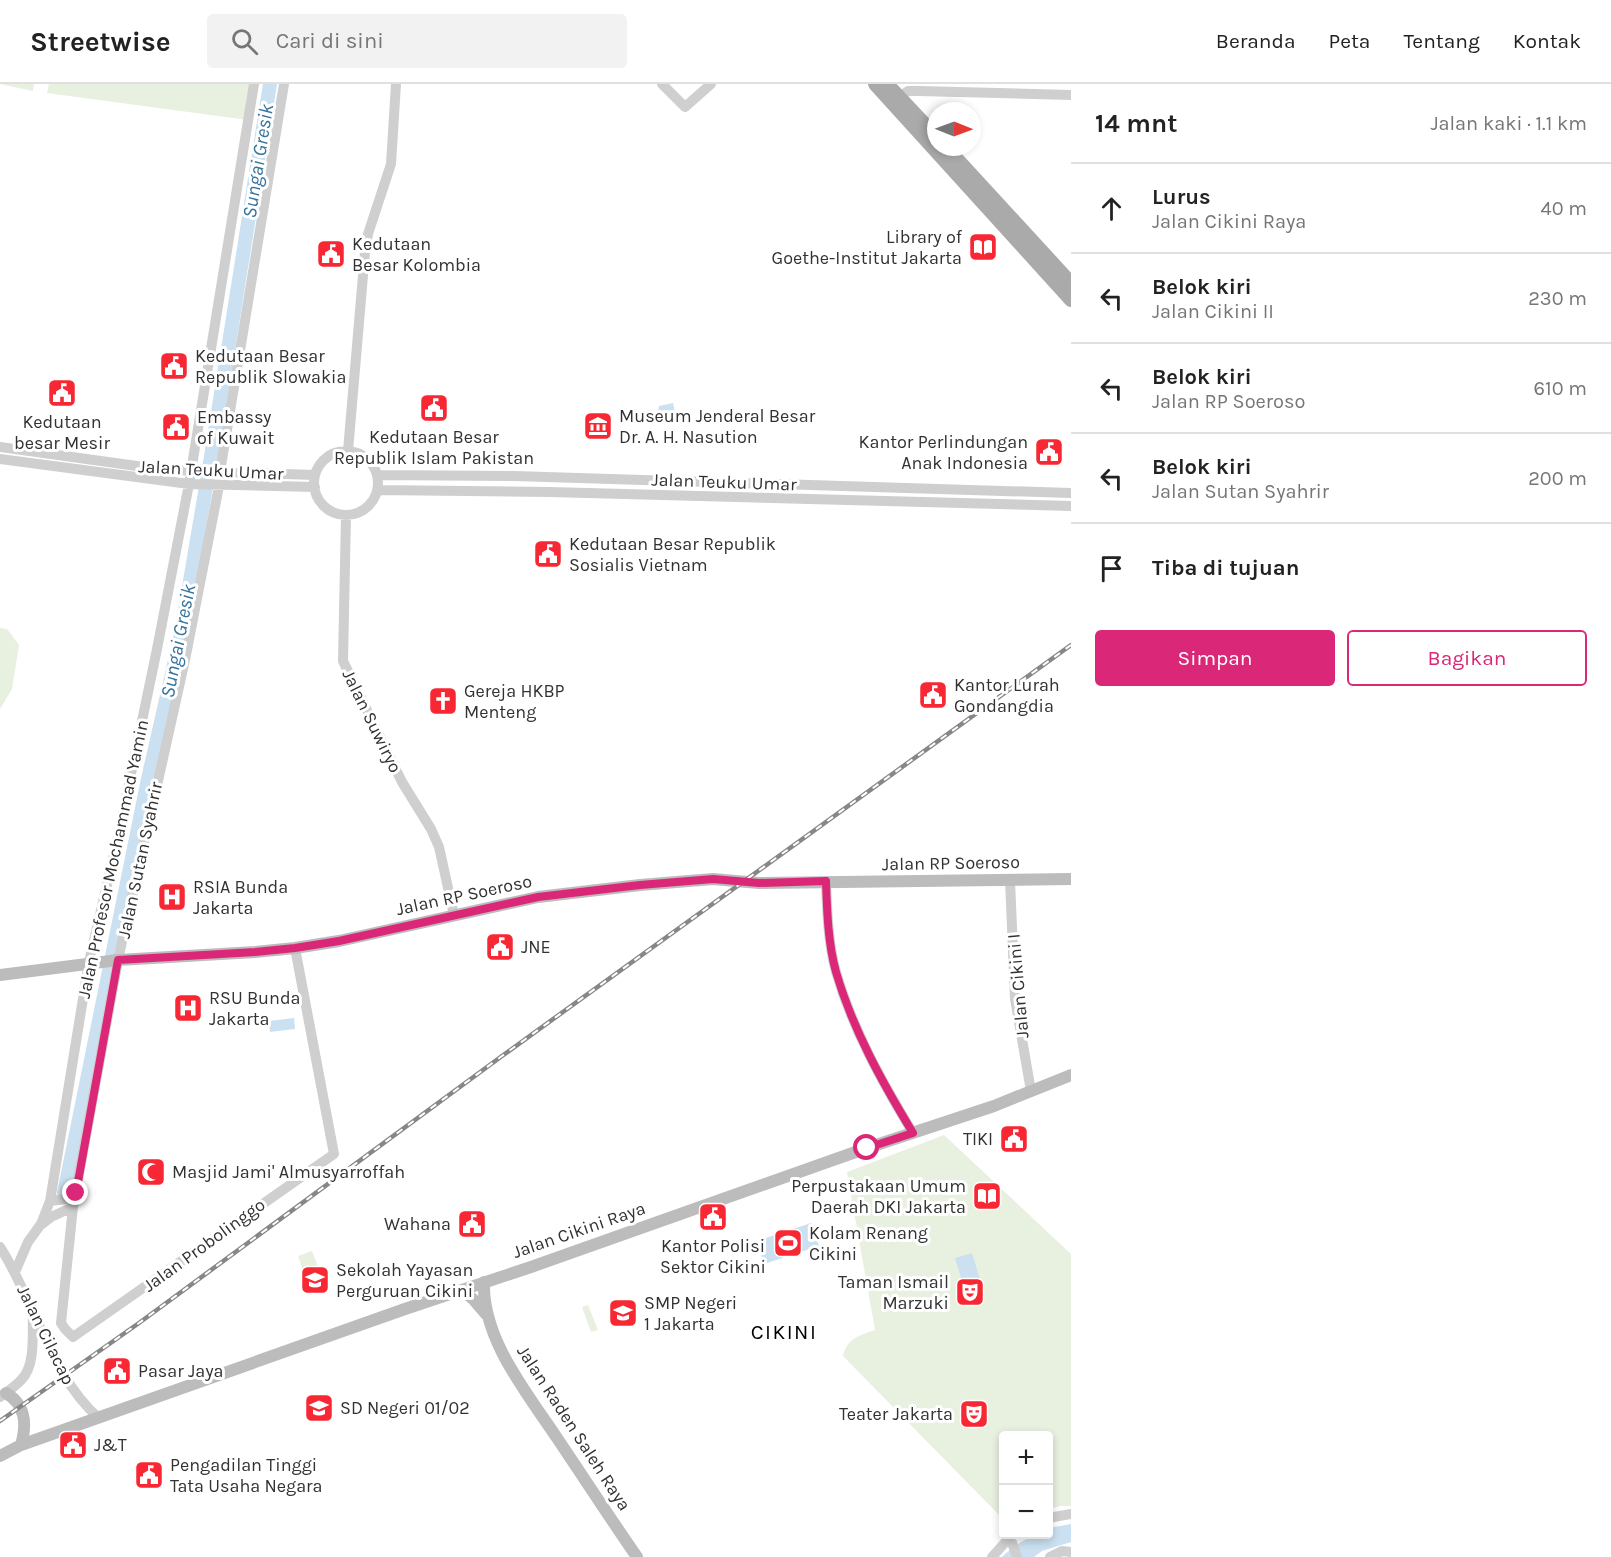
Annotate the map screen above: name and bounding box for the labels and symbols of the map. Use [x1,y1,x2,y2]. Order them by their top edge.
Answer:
water label: Sungai Gresik [238,101,279,220]
north arrow [927,102,981,156]
place label: Library of Goethe-Institut Jakarta [772,226,963,269]
library icon: Library of Goethe-Institut Jakarta [967,231,999,263]
place label: Kedutaan Besar Kolombia [352,233,481,276]
public building icon: Kedutaan Besar Kolombia [315,238,347,270]
place label: Kedutaan Besar Republik Slowakia [195,345,346,388]
public building icon: Kedutaan Besar Republik Slowakia [158,350,190,382]
public building icon: Kedutaan besar Mesir [46,377,78,409]
public building icon: Kedutaan Besar Republik Islam Pakistan [418,392,450,424]
place label: Museum Jenderal Besar Dr. A. H. Nasution [619,405,816,448]
place label: Embassy of Kuwait [197,406,274,449]
museum icon: Museum Jenderal Besar Dr. A. H. Nasution [582,410,614,442]
place label: Kedutaan besar Mesir [14,411,110,454]
public building icon: Embassy of Kuwait [160,411,192,443]
place label: Kedutaan Besar Republik Islam Pakistan [334,426,534,469]
place label: Kantor Perlindungan Anak Indonesia [859,431,1028,474]
public building icon: Kantor Perlindungan Anak Indonesia [1033,436,1065,468]
street label: Jalan Teuku Umar [138,455,285,485]
street label: Jalan Teuku Umar [651,468,798,496]
place label: Kedutaan Besar Republik Sosialis Vietnam [569,533,776,576]
public building icon: Kedutaan Besar Republik Sosialis Vietnam [532,538,564,570]
water label: Sungai Gresik [156,581,200,700]
street label: Jalan Suwiryo [338,666,406,776]
place label: Kantor Lurah Gondangdia [954,674,1060,717]
public building icon: Kantor Lurah Gondangdia [917,679,949,711]
place label: Gereja HKBP Menteng [464,680,565,723]
church icon: Gereja HKBP Menteng [427,685,459,717]
street label: Jalan Profesor Mochammad Yamin [73,718,153,1000]
street label: Jalan Sutan Syahrir [113,779,167,940]
street label: Jalan RP Soeroso [882,851,1020,875]
street label: Jalan RP Soeroso [394,870,534,920]
place label: RSIA Bunda Jakarta [193,876,288,919]
hospital icon: RSIA Bunda Jakarta [156,881,188,913]
public building icon: JNE [484,931,516,963]
street label: Jalan Cikini I [1002,933,1034,1039]
place label: JNE [521,936,551,958]
place label: RSU Bunda Jakarta [209,987,300,1030]
hospital icon: RSU Bunda Jakarta [172,992,204,1024]
public building icon: TIKI [998,1123,1030,1155]
place label: TIKI [963,1128,993,1150]
route start [853,1134,879,1160]
mosque icon: Masjid Jami' Almusyarroffah [135,1156,167,1188]
place label: Masjid Jami' Almusyarroffah [172,1161,405,1183]
place label: Perpustakaan Umum Daerah DKI Jakarta [791,1175,966,1218]
route end [62,1179,88,1205]
library icon: Perpustakaan Umum Daerah DKI Jakarta [971,1180,1003,1212]
street label: Jalan Probolinggo [139,1193,269,1297]
street label: Jalan Cikini Raya [510,1197,648,1263]
public building icon: Kantor Polisi Sektor Cikini [697,1201,729,1233]
public building icon: Wahana [456,1208,488,1240]
place label: Wahana [384,1213,451,1235]
place label: Kolam Renang Cikini [809,1222,928,1265]
sports icon: Kolam Renang Cikini [772,1227,804,1259]
place label: Kantor Polisi Sektor Cikini [660,1235,766,1278]
place label: Sekolah Yayasan Perguruan Cikini [336,1259,473,1302]
school or university icon: Sekolah Yayasan Perguruan Cikini [299,1264,331,1296]
place label: Taman Ismail Marzuki [838,1271,949,1314]
theatre icon: Taman Ismail Marzuki [954,1276,986,1308]
street label: Jalan Cilacap [12,1281,80,1389]
place label: SMP Negeri 1 Jakarta [644,1292,737,1335]
school or university icon: SMP Negeri 1 Jakarta [607,1297,639,1329]
district label: CIKINI [751,1320,817,1344]
street label: Jalan Raden Saleh Raya [512,1341,636,1515]
public building icon: Pasar Jaya [101,1355,133,1387]
place label: Pasar Jaya [138,1360,223,1382]
school or university icon: SD Negeri 01/02 [303,1392,335,1424]
place label: SD Negeri 01/02 [340,1397,470,1419]
theatre icon: Teater Jakarta [958,1398,990,1430]
place label: Teater Jakarta [839,1403,953,1425]
public building icon: J&T [57,1429,89,1461]
place label: J&T [94,1434,127,1456]
place label: Pengadilan Tinggi Tata Usaha Negara [170,1454,323,1497]
public building icon: Pengadilan Tinggi Tata Usaha Negara [133,1459,165,1491]

